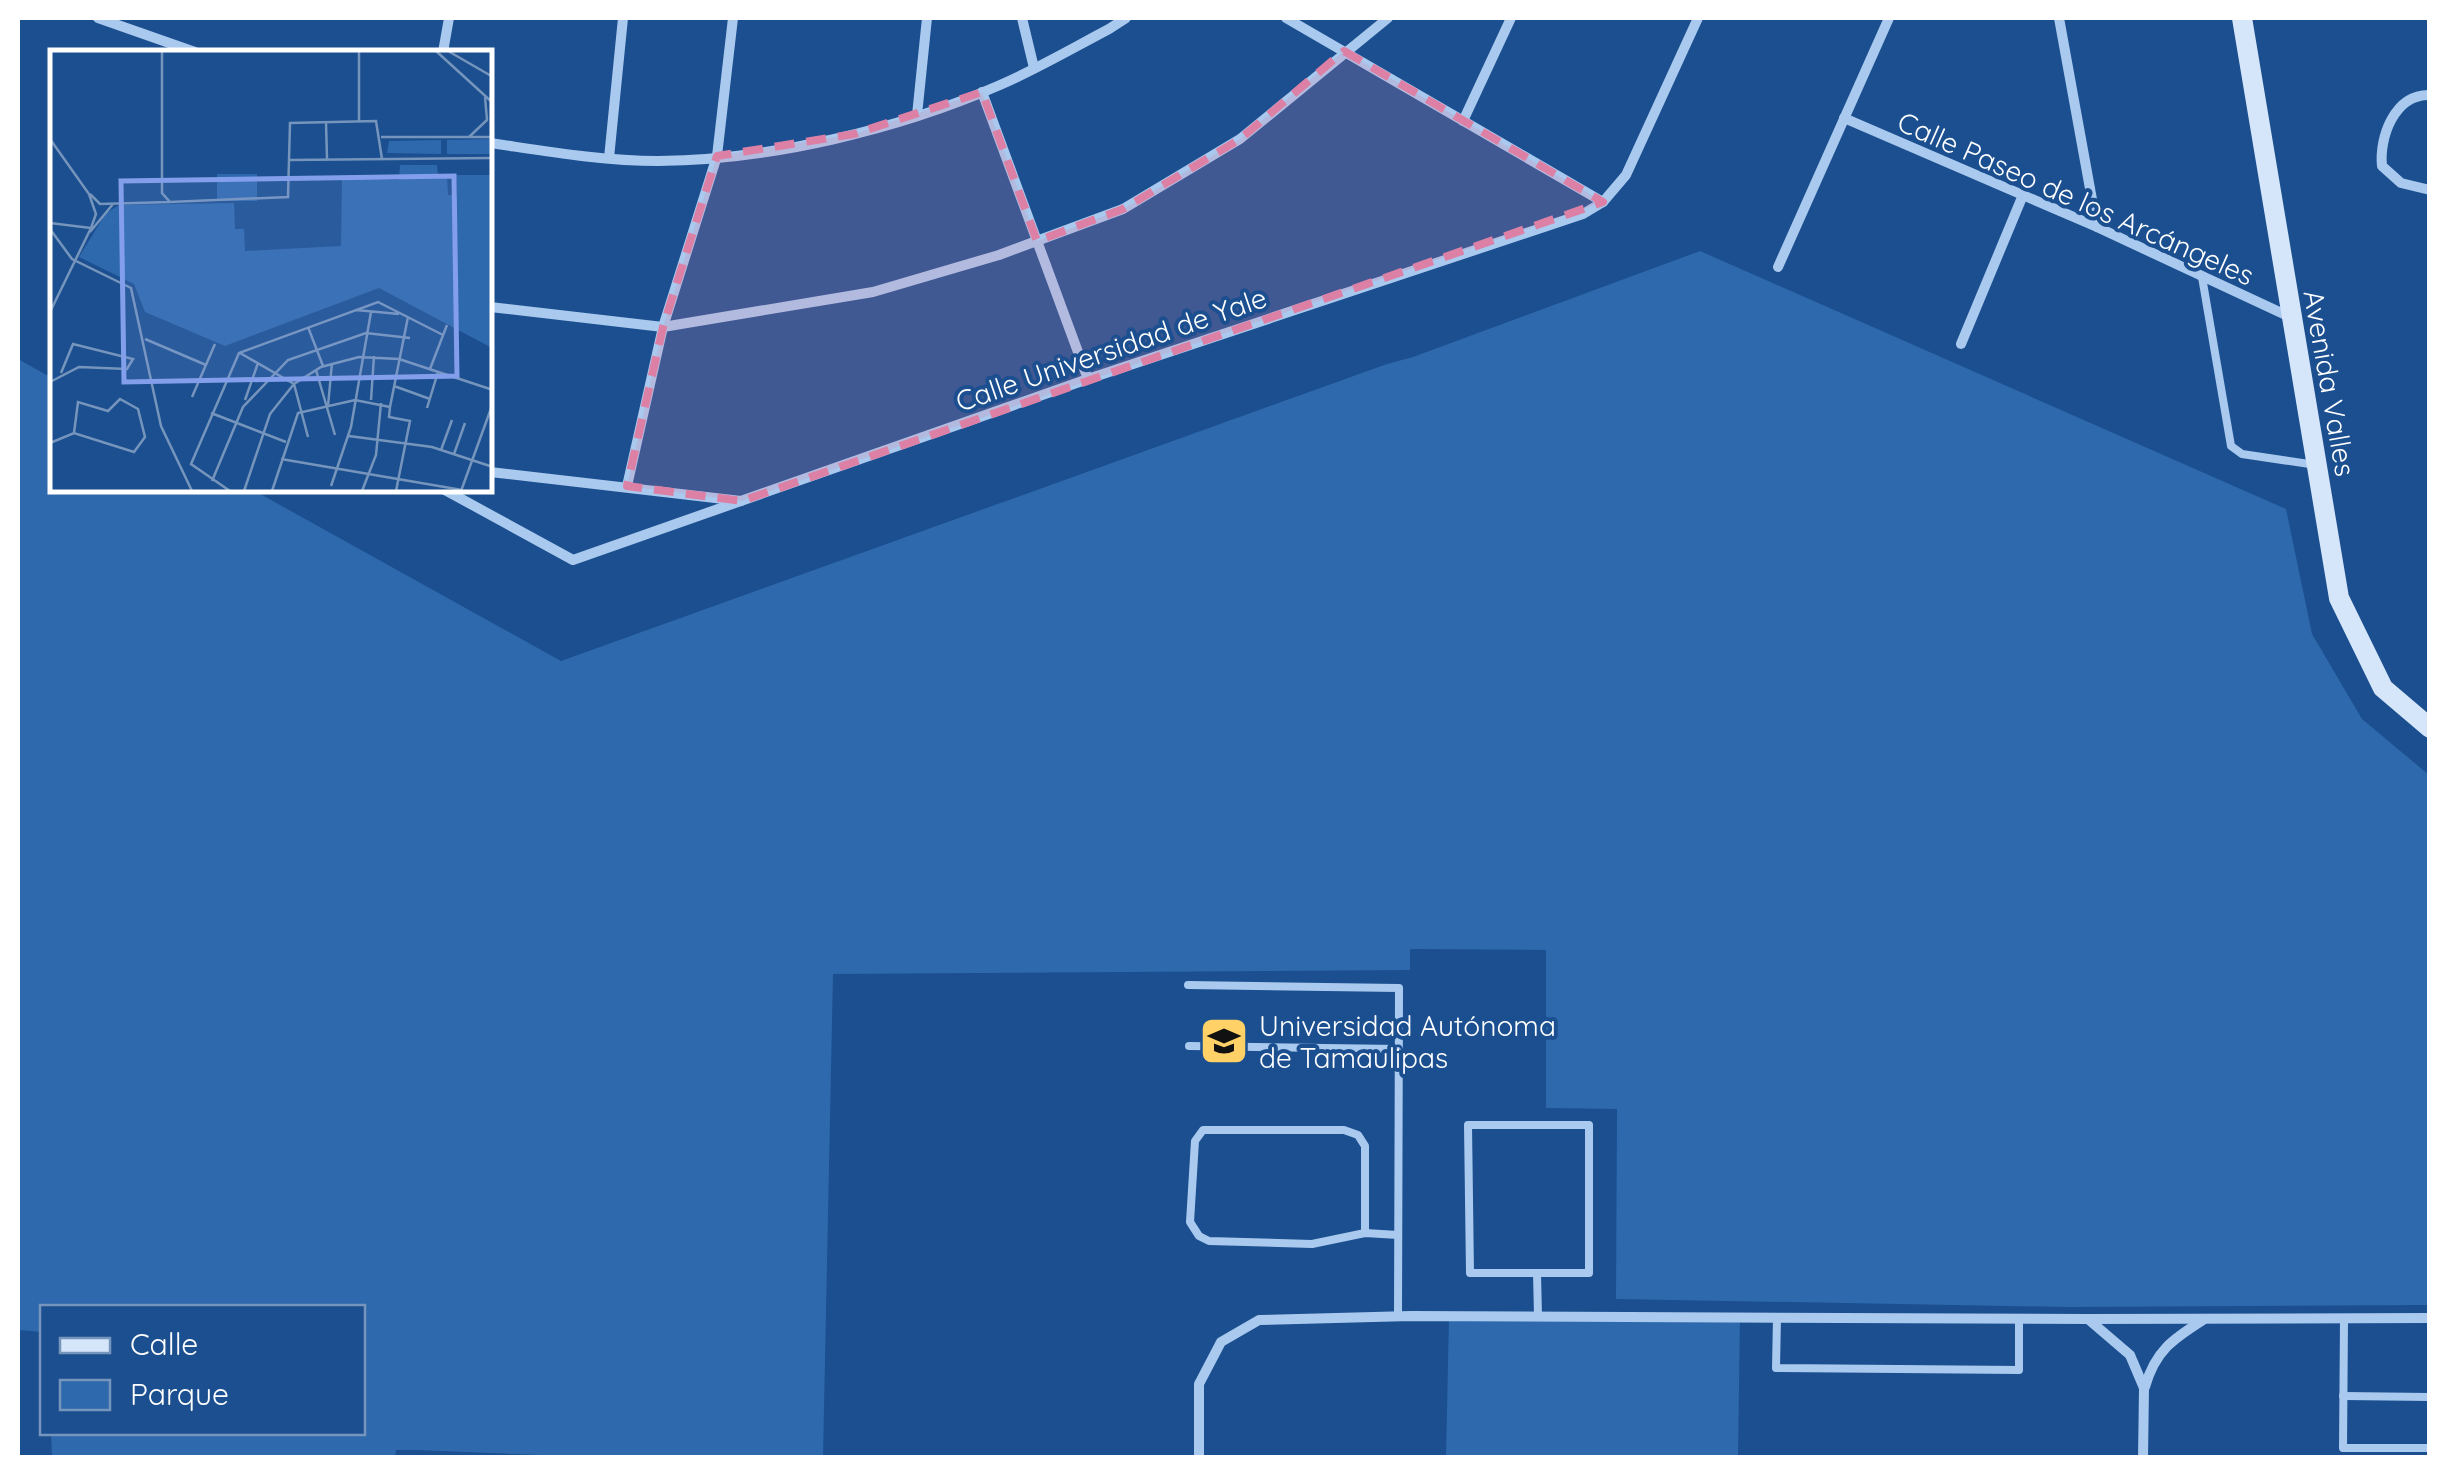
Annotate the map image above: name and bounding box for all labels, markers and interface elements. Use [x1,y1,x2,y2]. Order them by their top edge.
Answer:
inset map [50,50,492,492]
street label: Calle Paseo de los Arcángeles [1892,103,2260,293]
street label: Calle Universidad de Yale [951,279,1271,419]
street label: Avenida Valles [2296,287,2364,479]
place label: Universidad Autónoma de Tamaulipas [1259,1008,1556,1075]
school or university icon: Universidad Autónoma de Tamaulipas [1198,1015,1250,1067]
legend [40,1305,365,1435]
text: Calle [130,1325,198,1363]
text: Parque [130,1375,229,1413]

